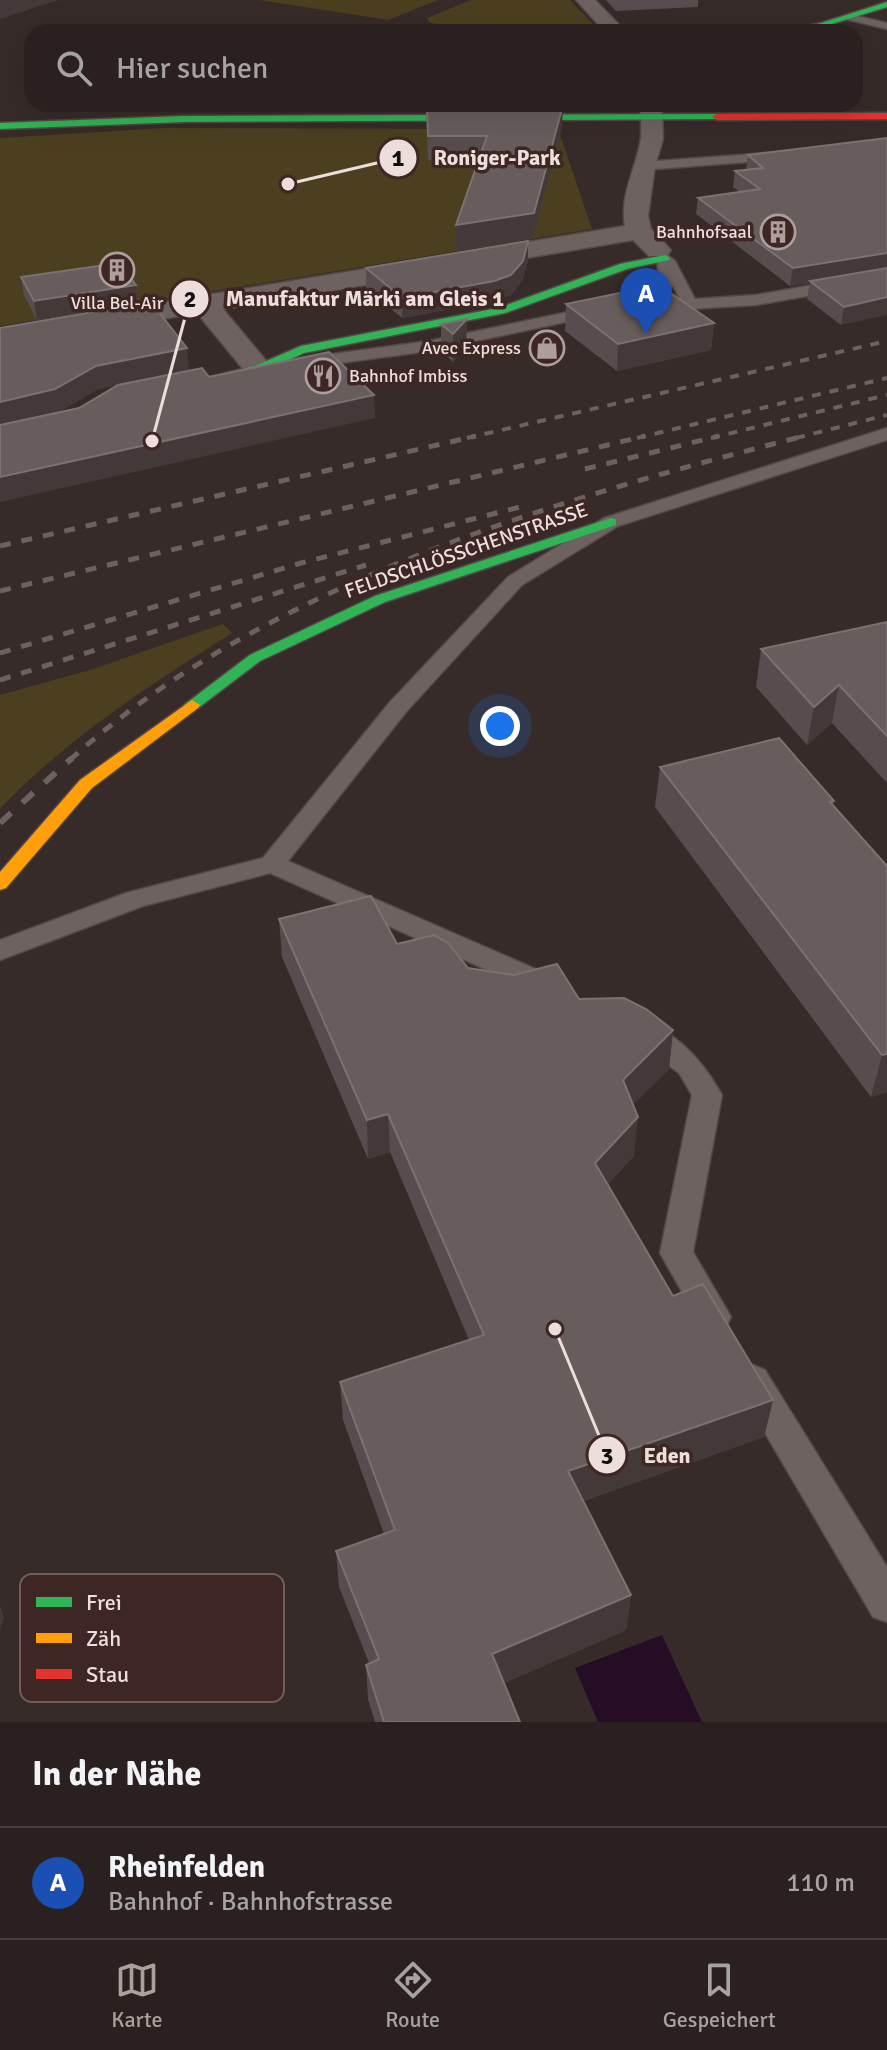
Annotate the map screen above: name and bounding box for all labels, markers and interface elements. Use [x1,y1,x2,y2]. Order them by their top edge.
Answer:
search box [24,24,863,112]
icon: search [52,46,96,90]
text: Hier suchen [116,50,268,87]
callout: Roniger-Park [378,135,577,181]
text: 1 [392,143,405,173]
text: Roniger-Park [433,144,561,171]
building icon: Bahnhofsaal [759,213,797,251]
place label: Bahnhofsaal [656,221,752,243]
building icon: Villa Bel-Air [98,251,136,289]
pin: A [620,268,672,334]
callout: Manufaktur Märki am Gleis 1 [170,276,521,322]
text: 2 [184,284,196,314]
text: Manufaktur Märki am Gleis 1 [226,285,504,312]
place label: Villa Bel-Air [71,292,164,314]
shop icon: Avec Express [528,329,566,367]
place label: Avec Express [422,337,521,359]
restaurant icon: Bahnhof Imbiss [304,357,342,395]
place label: Bahnhof Imbiss [349,365,468,387]
street label: FELDSCHLÖSSCHENSTRASSE [341,497,591,604]
your location [480,706,520,746]
callout: Eden [587,1432,707,1478]
text: 3 [601,1441,613,1471]
text: Eden [643,1442,691,1469]
legend [20,1574,284,1702]
text: Frei [86,1589,122,1616]
text: Zäh [86,1625,121,1652]
text: Stau [86,1661,129,1688]
text: In der Nähe [32,1753,201,1795]
text: Rheinfelden [108,1849,265,1886]
text: A [50,1867,66,1899]
text: 110 m [786,1867,855,1899]
text: Bahnhof · Bahnhofstrasse [108,1886,393,1918]
tab: Karte [111,1958,163,2033]
tab: Route [385,1958,440,2033]
tab: Gespeichert [663,1958,776,2033]

